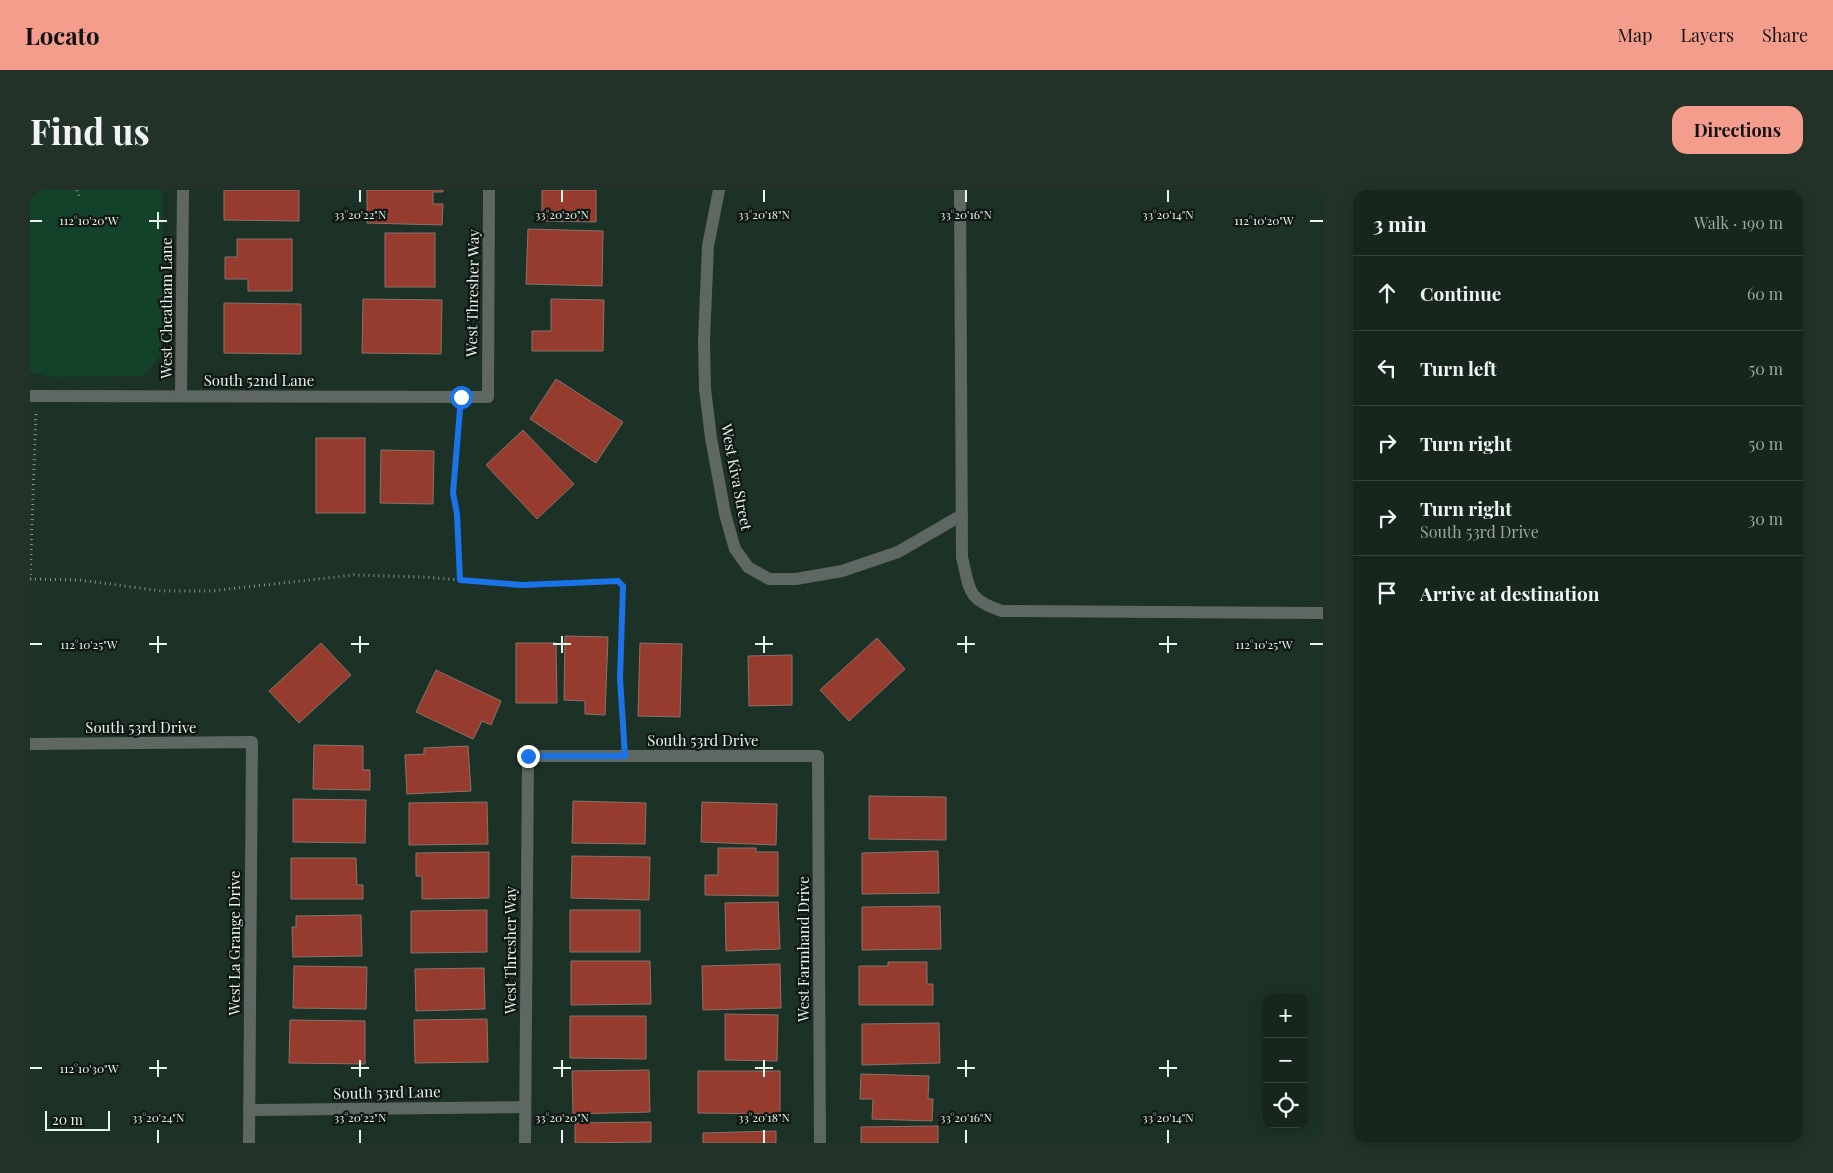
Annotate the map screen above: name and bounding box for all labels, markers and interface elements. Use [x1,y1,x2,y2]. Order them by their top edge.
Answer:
text: Locato [25,19,99,51]
text: Map [1617,23,1652,47]
text: Layers [1680,23,1734,47]
text: Share [1762,23,1808,47]
button: Directions [1672,106,1803,154]
text: Find us [30,107,150,154]
text: 33°20'22"N [334,206,387,222]
text: 33°20'20"N [535,206,590,222]
text: 33°20'18"N [738,206,791,222]
text: 33°20'16"N [940,206,992,222]
text: 33°20'14"N [1142,206,1194,222]
text: 3 min [1373,209,1427,237]
text: 112°10'20"W [59,212,119,228]
text: 112°10'20"W [1234,212,1294,228]
text: Walk · 190 m [1694,212,1783,233]
street label: West Thresher Way [461,229,483,358]
street label: West Cheatham Lane [156,237,176,380]
icon: ahead [1373,279,1401,307]
text: Continue [1420,280,1501,306]
text: 60 m [1747,283,1783,304]
icon: left [1373,354,1401,382]
text: Turn left [1420,355,1497,381]
text: 50 m [1749,358,1783,379]
street label: South 52nd Lane [204,370,314,390]
route start [450,386,473,409]
street label: West Kiva Street [717,421,757,533]
icon: right [1373,429,1401,457]
text: Turn right [1420,430,1512,456]
text: 50 m [1749,433,1783,454]
text: Turn right [1420,495,1512,521]
icon: right [1373,504,1401,532]
text: 30 m [1748,508,1783,529]
text: South 53rd Drive [1420,521,1539,542]
icon: arrive [1373,579,1401,607]
text: Arrive at destination [1420,580,1600,606]
text: 112°10'25"W [60,636,118,652]
text: 112°10'25"W [1235,636,1293,652]
street label: South 53rd Drive [85,717,197,737]
street label: South 53rd Drive [647,730,759,750]
route end [517,745,540,768]
street label: West La Grange Drive [224,871,244,1016]
street label: West Farmhand Drive [793,876,813,1023]
street label: West Thresher Way [500,886,520,1015]
map controls [1263,993,1308,1128]
button: + [1263,993,1308,1038]
button: − [1263,1038,1308,1083]
text: 112°10'30"W [60,1060,119,1076]
street label: South 53rd Lane [333,1081,441,1103]
button: locate [1263,1083,1308,1128]
scale bar [45,1108,110,1131]
text: 33°20'24"N [132,1109,185,1125]
text: 33°20'22"N [334,1109,387,1125]
text: 33°20'20"N [535,1109,590,1125]
text: 33°20'18"N [738,1109,791,1125]
text: 33°20'16"N [940,1109,992,1125]
text: 33°20'14"N [1142,1109,1194,1125]
text: 20 m [52,1110,83,1129]

